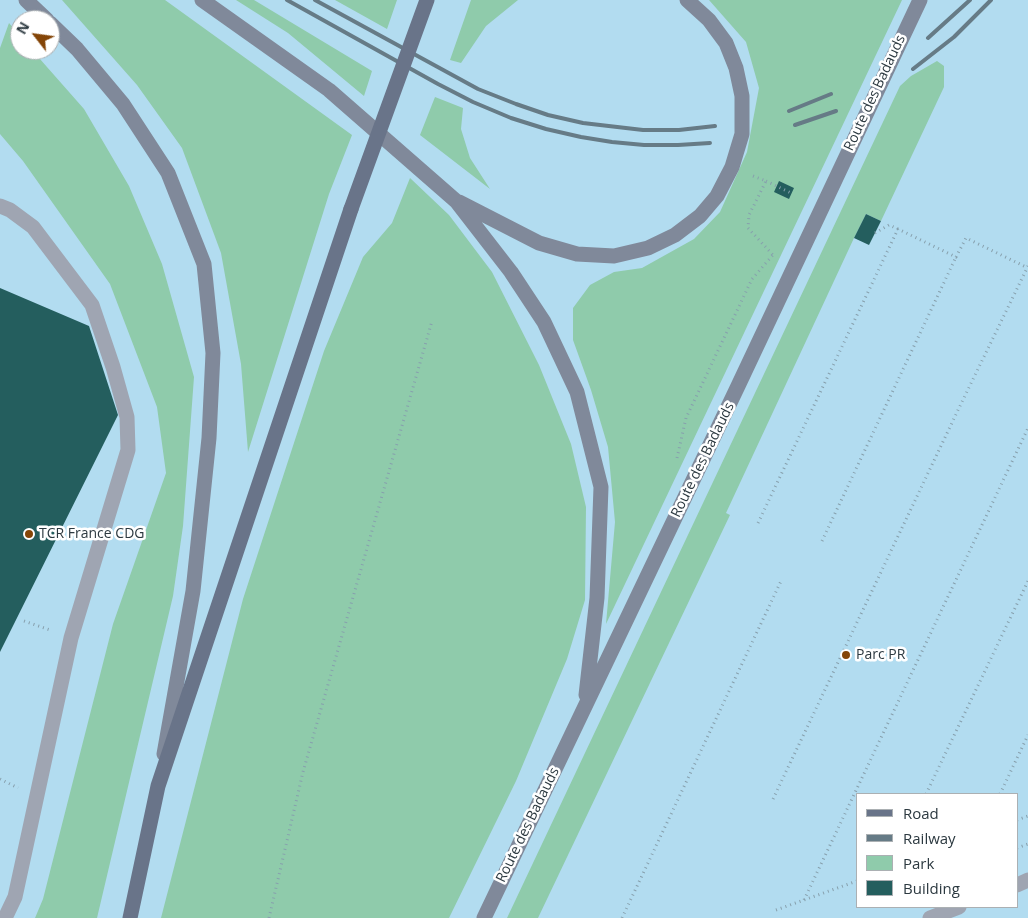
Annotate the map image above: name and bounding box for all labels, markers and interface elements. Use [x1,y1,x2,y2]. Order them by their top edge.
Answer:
north arrow [10,10,60,60]
text: N [11,18,34,37]
street label: Route des Badauds [841,32,909,154]
street label: Route des Badauds [668,400,738,520]
place label: TCR France CDG [39,526,144,542]
marker: TCR France CDG [23,528,35,540]
place label: Parc PR [856,647,905,663]
marker: Parc PR [840,649,852,661]
street label: Route des Badauds [493,765,563,885]
legend [856,793,1018,908]
text: Road [903,803,939,823]
text: Railway [903,828,956,848]
text: Park [903,853,934,873]
text: Building [903,878,960,898]

